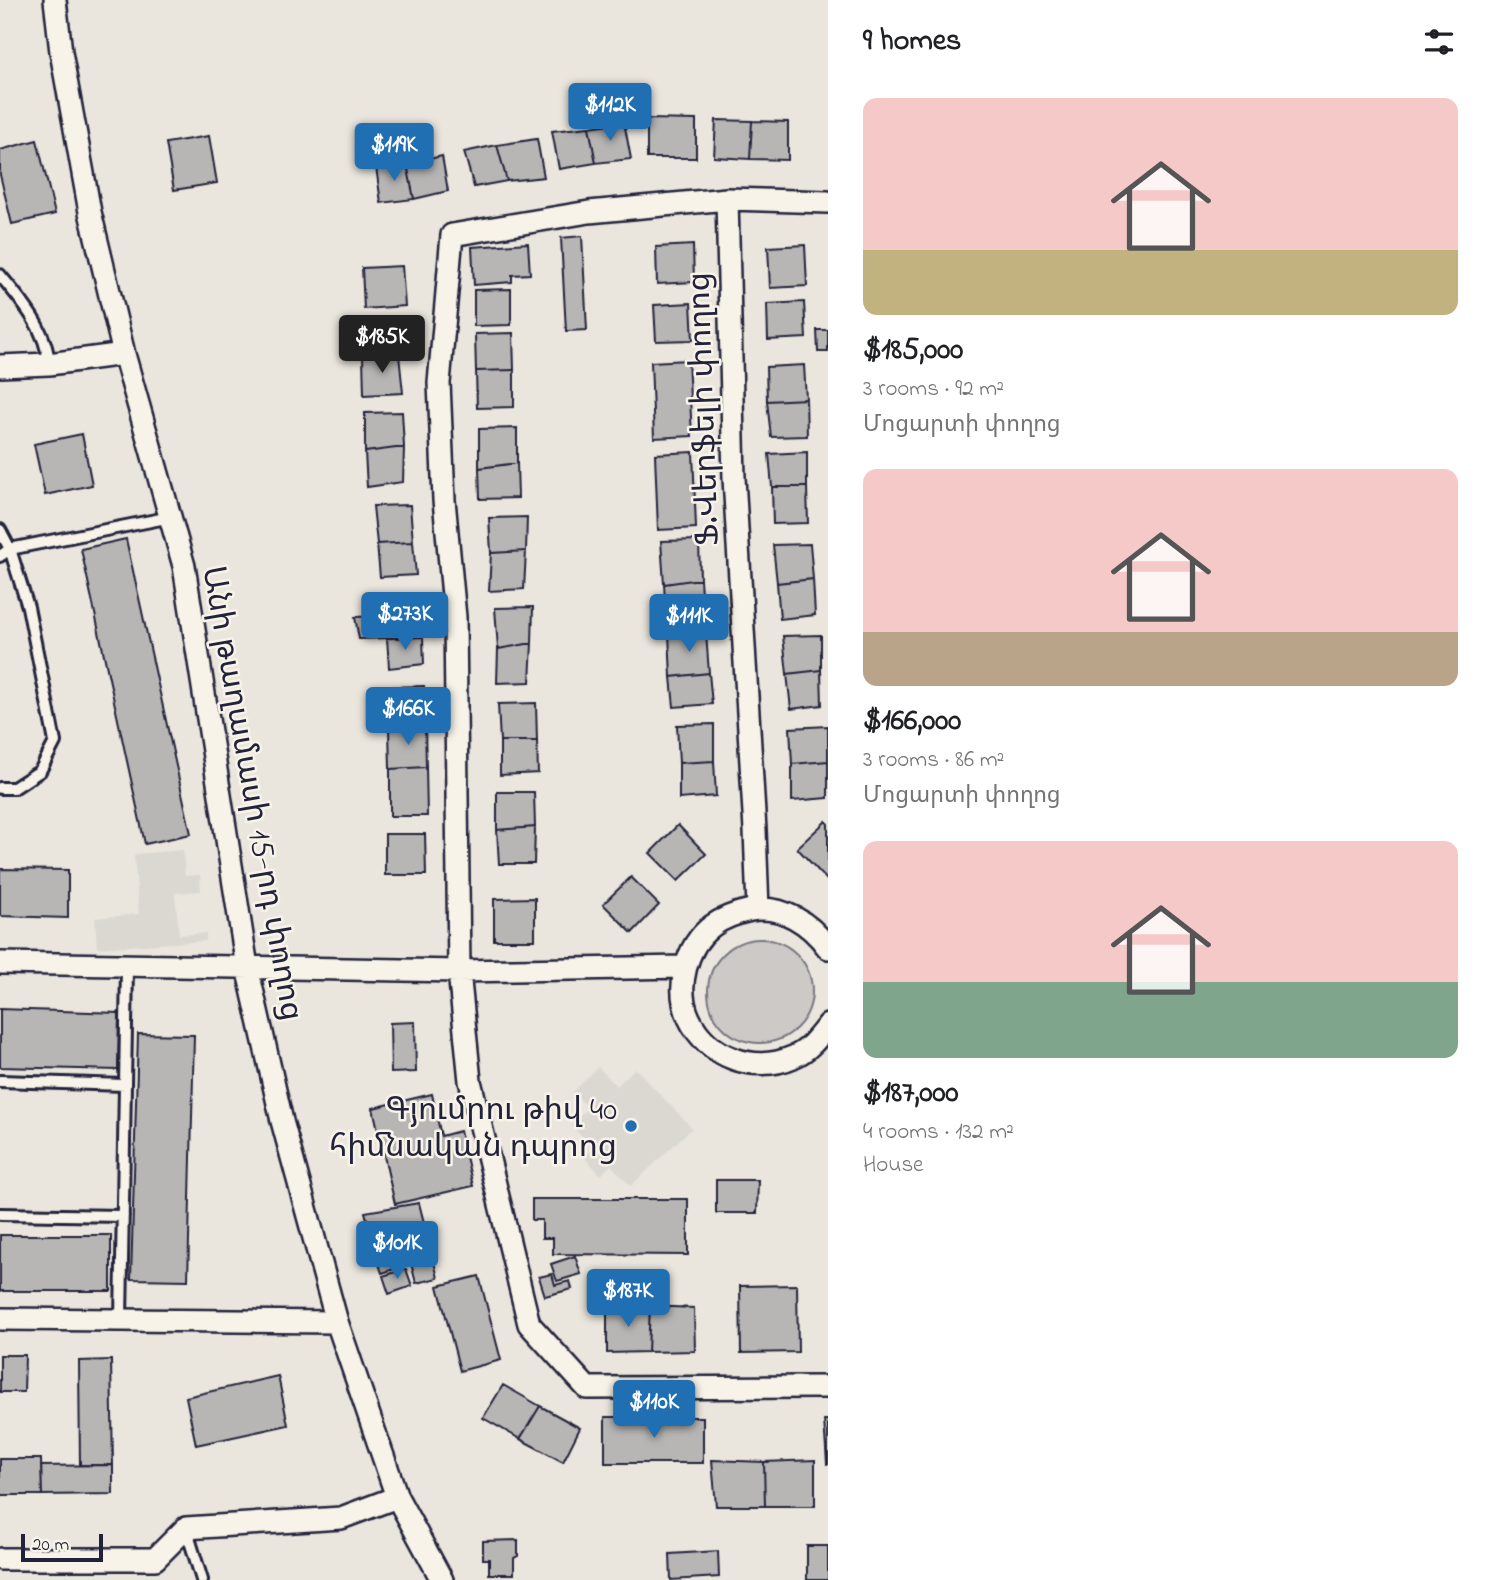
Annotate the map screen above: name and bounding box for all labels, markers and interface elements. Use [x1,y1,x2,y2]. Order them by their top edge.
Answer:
text: 9 homes [863,20,961,64]
icon: filters [1420,23,1458,61]
pin: $112K [561,83,659,143]
text: $112K [584,89,636,122]
pin: $119K [345,124,443,183]
text: $119K [371,129,417,162]
icon: home [1098,143,1224,269]
street label: Ֆ.Վերֆելի փողոց [677,271,734,547]
pin: $185K [333,316,431,375]
text: $185K [355,321,409,354]
text: $185,000 [863,329,963,373]
text: 3 rooms · 92 m² [863,373,1004,406]
text: Մոցարտի փողոց [863,409,1061,442]
icon: home [1098,514,1224,640]
street label: Անի թաղամասի 15-րդ փողոց [187,563,314,1025]
pin: $273K [356,592,454,652]
pin: $111K [640,594,738,654]
text: $273K [377,598,433,631]
text: $111K [665,600,713,633]
pin: $166K [359,688,457,747]
text: $166K [382,693,434,726]
text: $166,000 [863,700,961,744]
text: 3 rooms · 86 m² [863,744,1004,777]
text: Մոցարտի փողոց [863,780,1061,813]
icon: home [1098,887,1224,1013]
text: $187,000 [863,1072,958,1116]
place label: Գյումրու թիվ 40 հիմնական դպրոց [329,1088,617,1172]
text: 4 rooms · 132 m² [863,1116,1014,1149]
marker: Գյումրու թիվ 40 հիմնական դպրոց [623,1118,639,1134]
text: House [863,1149,923,1182]
pin: $101K [348,1222,446,1281]
text: $101K [372,1227,422,1260]
pin: $187K [579,1270,677,1329]
text: $187K [603,1275,653,1308]
pin: $110K [605,1380,703,1440]
text: $110K [629,1386,679,1419]
scale bar [21,1531,103,1563]
text: 20 m [32,1532,69,1559]

